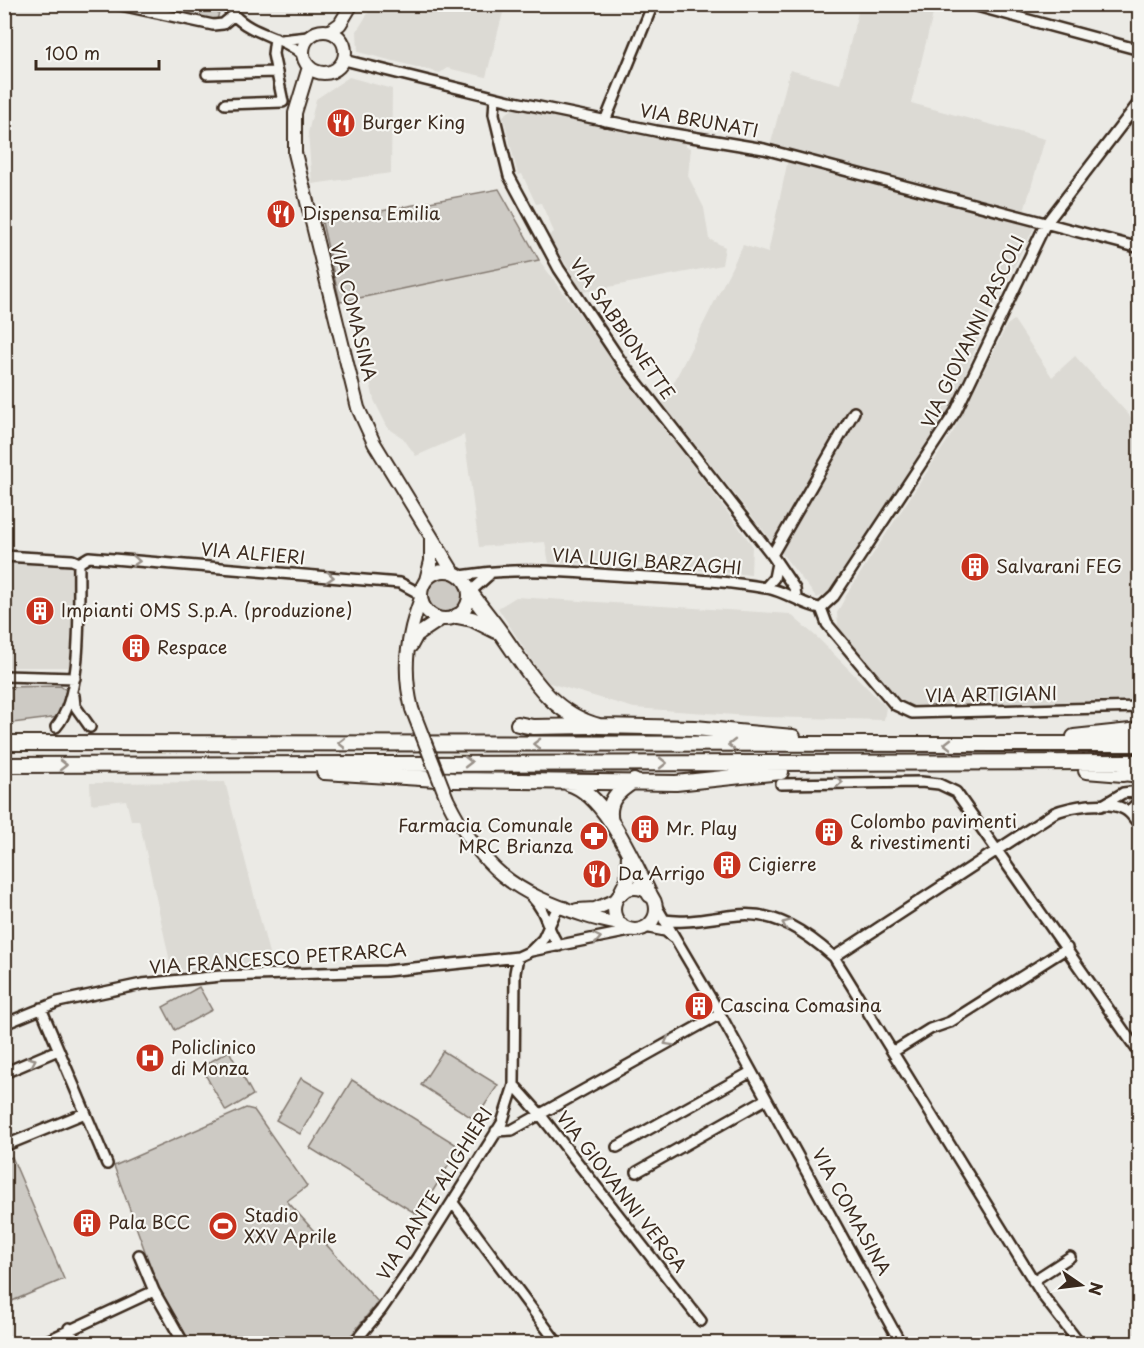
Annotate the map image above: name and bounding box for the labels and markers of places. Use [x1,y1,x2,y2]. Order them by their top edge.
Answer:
restaurant icon: Burger King [325,107,357,139]
place label: Burger King [362,108,465,135]
restaurant icon: Dispensa Emilia [265,198,297,230]
place label: Dispensa Emilia [302,199,440,226]
building icon: Salvarani FEG [959,551,991,583]
place label: Salvarani FEG [996,552,1122,579]
building icon: Impianti OMS S.p.A. (produzione) [24,595,56,627]
place label: Impianti OMS S.p.A. (produzione) [61,596,353,623]
building icon: Respace [120,632,152,664]
place label: Respace [157,633,227,660]
place label: Colombo pavimenti & rivestimenti [850,807,1017,855]
place label: Farmacia Comunale MRC Brianza [398,811,573,859]
building icon: Mr. Play [629,813,661,845]
place label: Mr. Play [666,814,737,841]
building icon: Colombo pavimenti & rivestimenti [813,816,845,848]
pharmacy icon: Farmacia Comunale MRC Brianza [578,820,610,852]
building icon: Cigierre [711,849,743,881]
place label: Cigierre [748,850,817,877]
restaurant icon: Da Arrigo [581,858,613,890]
place label: Da Arrigo [618,859,705,886]
building icon: Cascina Comasina [683,990,715,1022]
place label: Cascina Comasina [720,991,882,1018]
place label: Policlinico di Monza [171,1033,256,1081]
hospital icon: Policlinico di Monza [134,1042,166,1074]
place label: Stadio XXV Aprile [244,1201,337,1249]
building icon: Pala BCC [71,1207,103,1239]
place label: Pala BCC [108,1208,191,1235]
sports icon: Stadio XXV Aprile [207,1210,239,1242]

